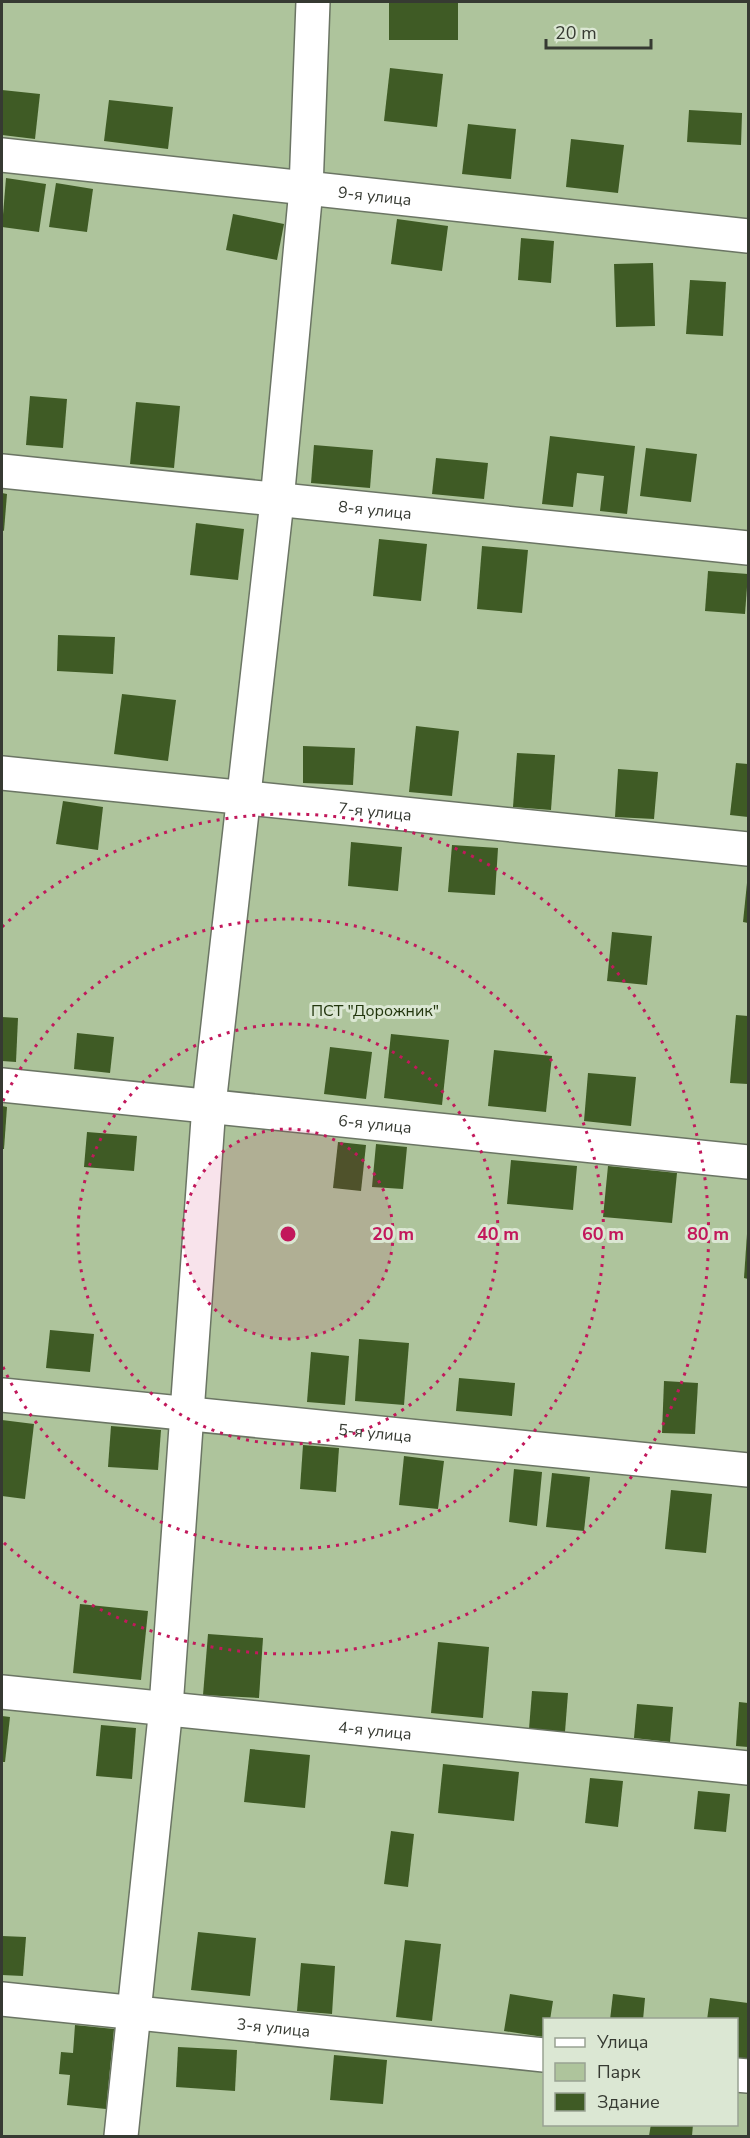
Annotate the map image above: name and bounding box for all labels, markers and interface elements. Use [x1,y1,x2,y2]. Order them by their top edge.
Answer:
scale bar [546,12,651,50]
text: 20 m [555,21,597,45]
street label: 9-я улица [337,182,413,211]
street label: 8-я улица [337,496,413,525]
street label: 7-я улица [337,797,413,827]
park label: ПСТ "Дорожник" [311,1000,439,1022]
street label: 6-я улица [337,1110,413,1139]
text: 20 m [372,1222,414,1246]
text: 40 m [477,1222,519,1246]
text: 60 m [582,1222,624,1246]
text: 80 m [687,1222,729,1246]
centre of rings [278,1224,298,1244]
street label: 5-я улица [337,1419,413,1448]
street label: 4-я улица [337,1716,413,1746]
street label: 3-я улица [236,2013,311,2043]
legend [543,2018,738,2126]
text: Улица [596,2030,648,2054]
text: Парк [597,2060,641,2084]
text: Здание [597,2090,660,2114]

